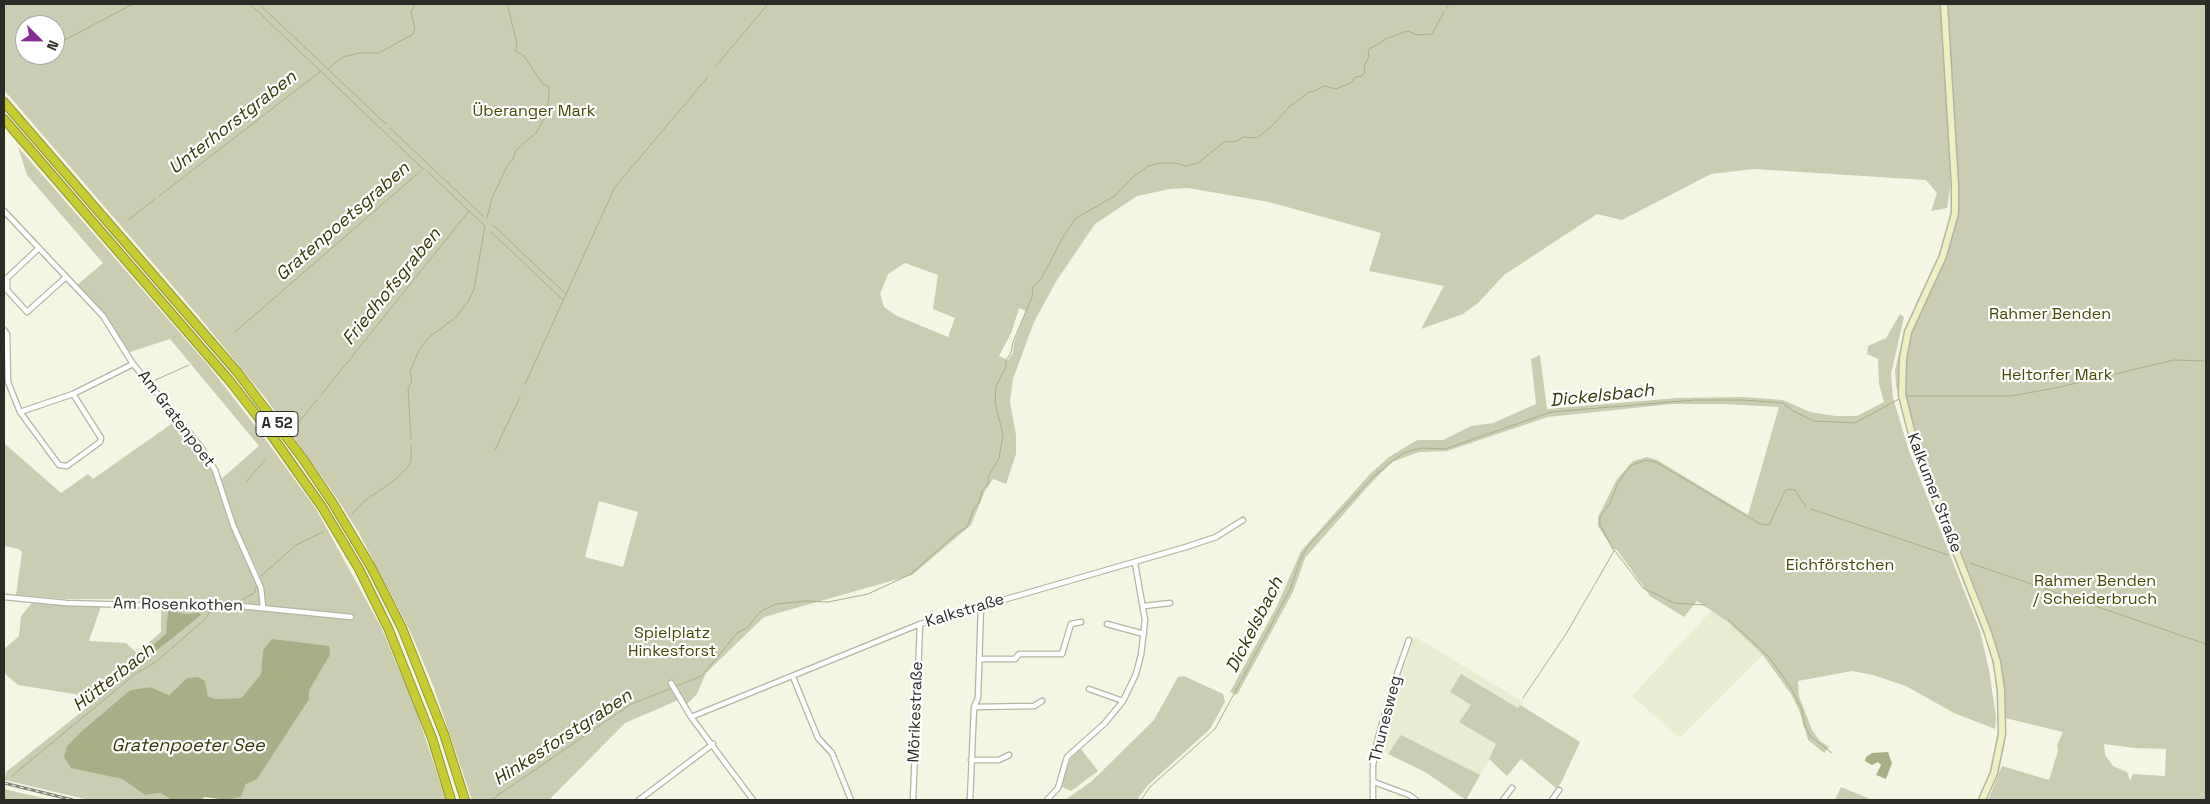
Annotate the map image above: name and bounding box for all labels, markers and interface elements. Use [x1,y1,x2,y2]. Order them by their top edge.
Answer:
north arrow [15,15,65,65]
text: N [43,38,63,53]
water label: Unterhorstgraben [165,67,301,179]
park label: Überanger Mark [473,102,595,122]
water label: Gratenpoetsgraben [272,158,414,286]
water label: Friedhofsgraben [338,224,446,350]
park label: Rahmer Benden [1989,305,2111,325]
park label: Heltorfer Mark [2002,366,2112,386]
street label: Am Gratenpoet [133,367,219,471]
water label: Dickelsbach [1549,380,1655,412]
road number: A 52 [256,412,298,436]
street label: Kalkumer Straße [1902,431,1966,555]
park label: Eichförstchen [1786,556,1894,576]
park label: Rahmer Benden / Scheiderbruch [2033,572,2157,610]
water label: Dickelsbach [1222,574,1288,676]
street label: Kalkstraße [923,590,1007,632]
street label: Am Rosenkothen [113,594,243,616]
park label: Spielplatz Hinkesforst [628,624,716,662]
water label: Hütterbach [69,639,159,717]
street label: Mörikestraße [905,661,927,763]
street label: Thunesweg [1366,674,1406,764]
water label: Hinkesforstgraben [490,685,636,791]
water label: Gratenpoeter See [111,735,265,757]

